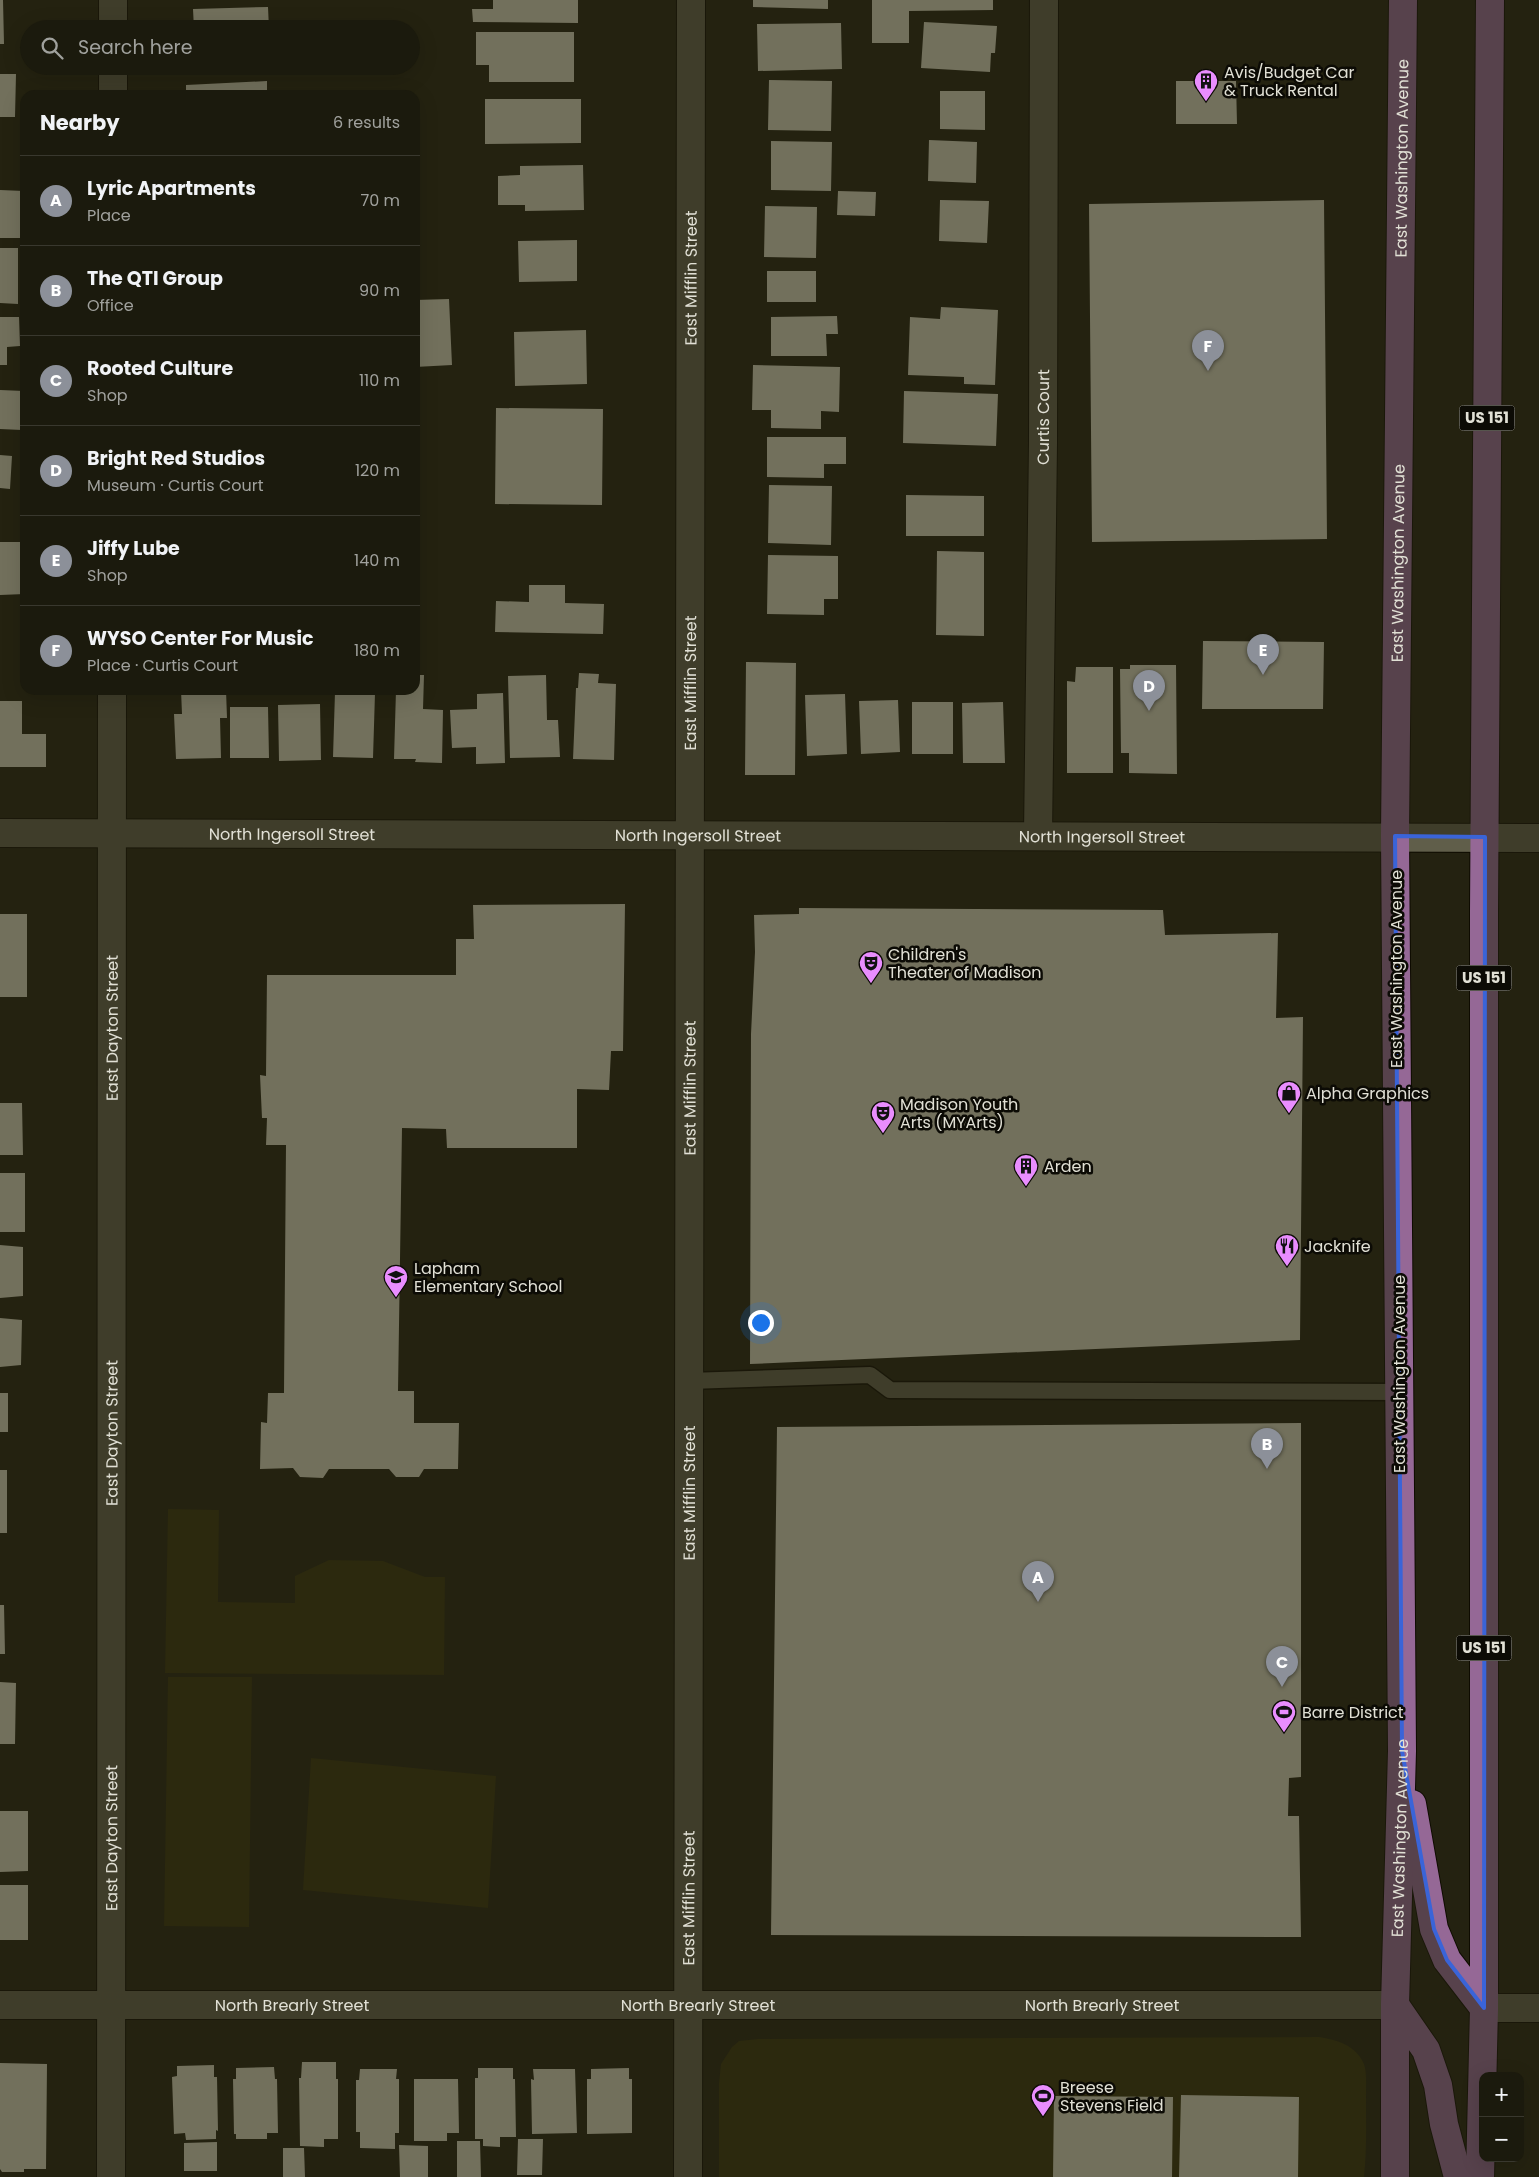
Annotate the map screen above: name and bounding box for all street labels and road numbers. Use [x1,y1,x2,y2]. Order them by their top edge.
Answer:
street label: East Washington Avenue [1390,59,1414,257]
street label: East Mifflin Street [680,210,703,346]
street label: Curtis Court [1032,369,1055,465]
road number: US 151 [1460,406,1514,430]
street label: East Washington Avenue [1386,464,1411,662]
street label: East Mifflin Street [679,615,702,751]
street label: North Ingersoll Street [209,823,375,846]
street label: North Ingersoll Street [615,824,781,848]
street label: North Ingersoll Street [1019,825,1185,849]
street label: East Washington Avenue [1385,870,1408,1068]
street label: East Dayton Street [101,955,124,1101]
road number: US 151 [1456,966,1512,990]
street label: East Mifflin Street [678,1020,702,1156]
street label: East Washington Avenue [1388,1275,1411,1473]
street label: East Dayton Street [100,1360,124,1506]
street label: East Mifflin Street [678,1425,701,1561]
road number: US 151 [1456,1636,1512,1660]
street label: East Washington Avenue [1386,1739,1414,1938]
street label: East Dayton Street [100,1765,123,1911]
street label: East Mifflin Street [677,1830,700,1966]
street label: North Brearly Street [215,1994,369,2017]
street label: North Brearly Street [621,1994,775,2017]
street label: North Brearly Street [1025,1994,1179,2017]

